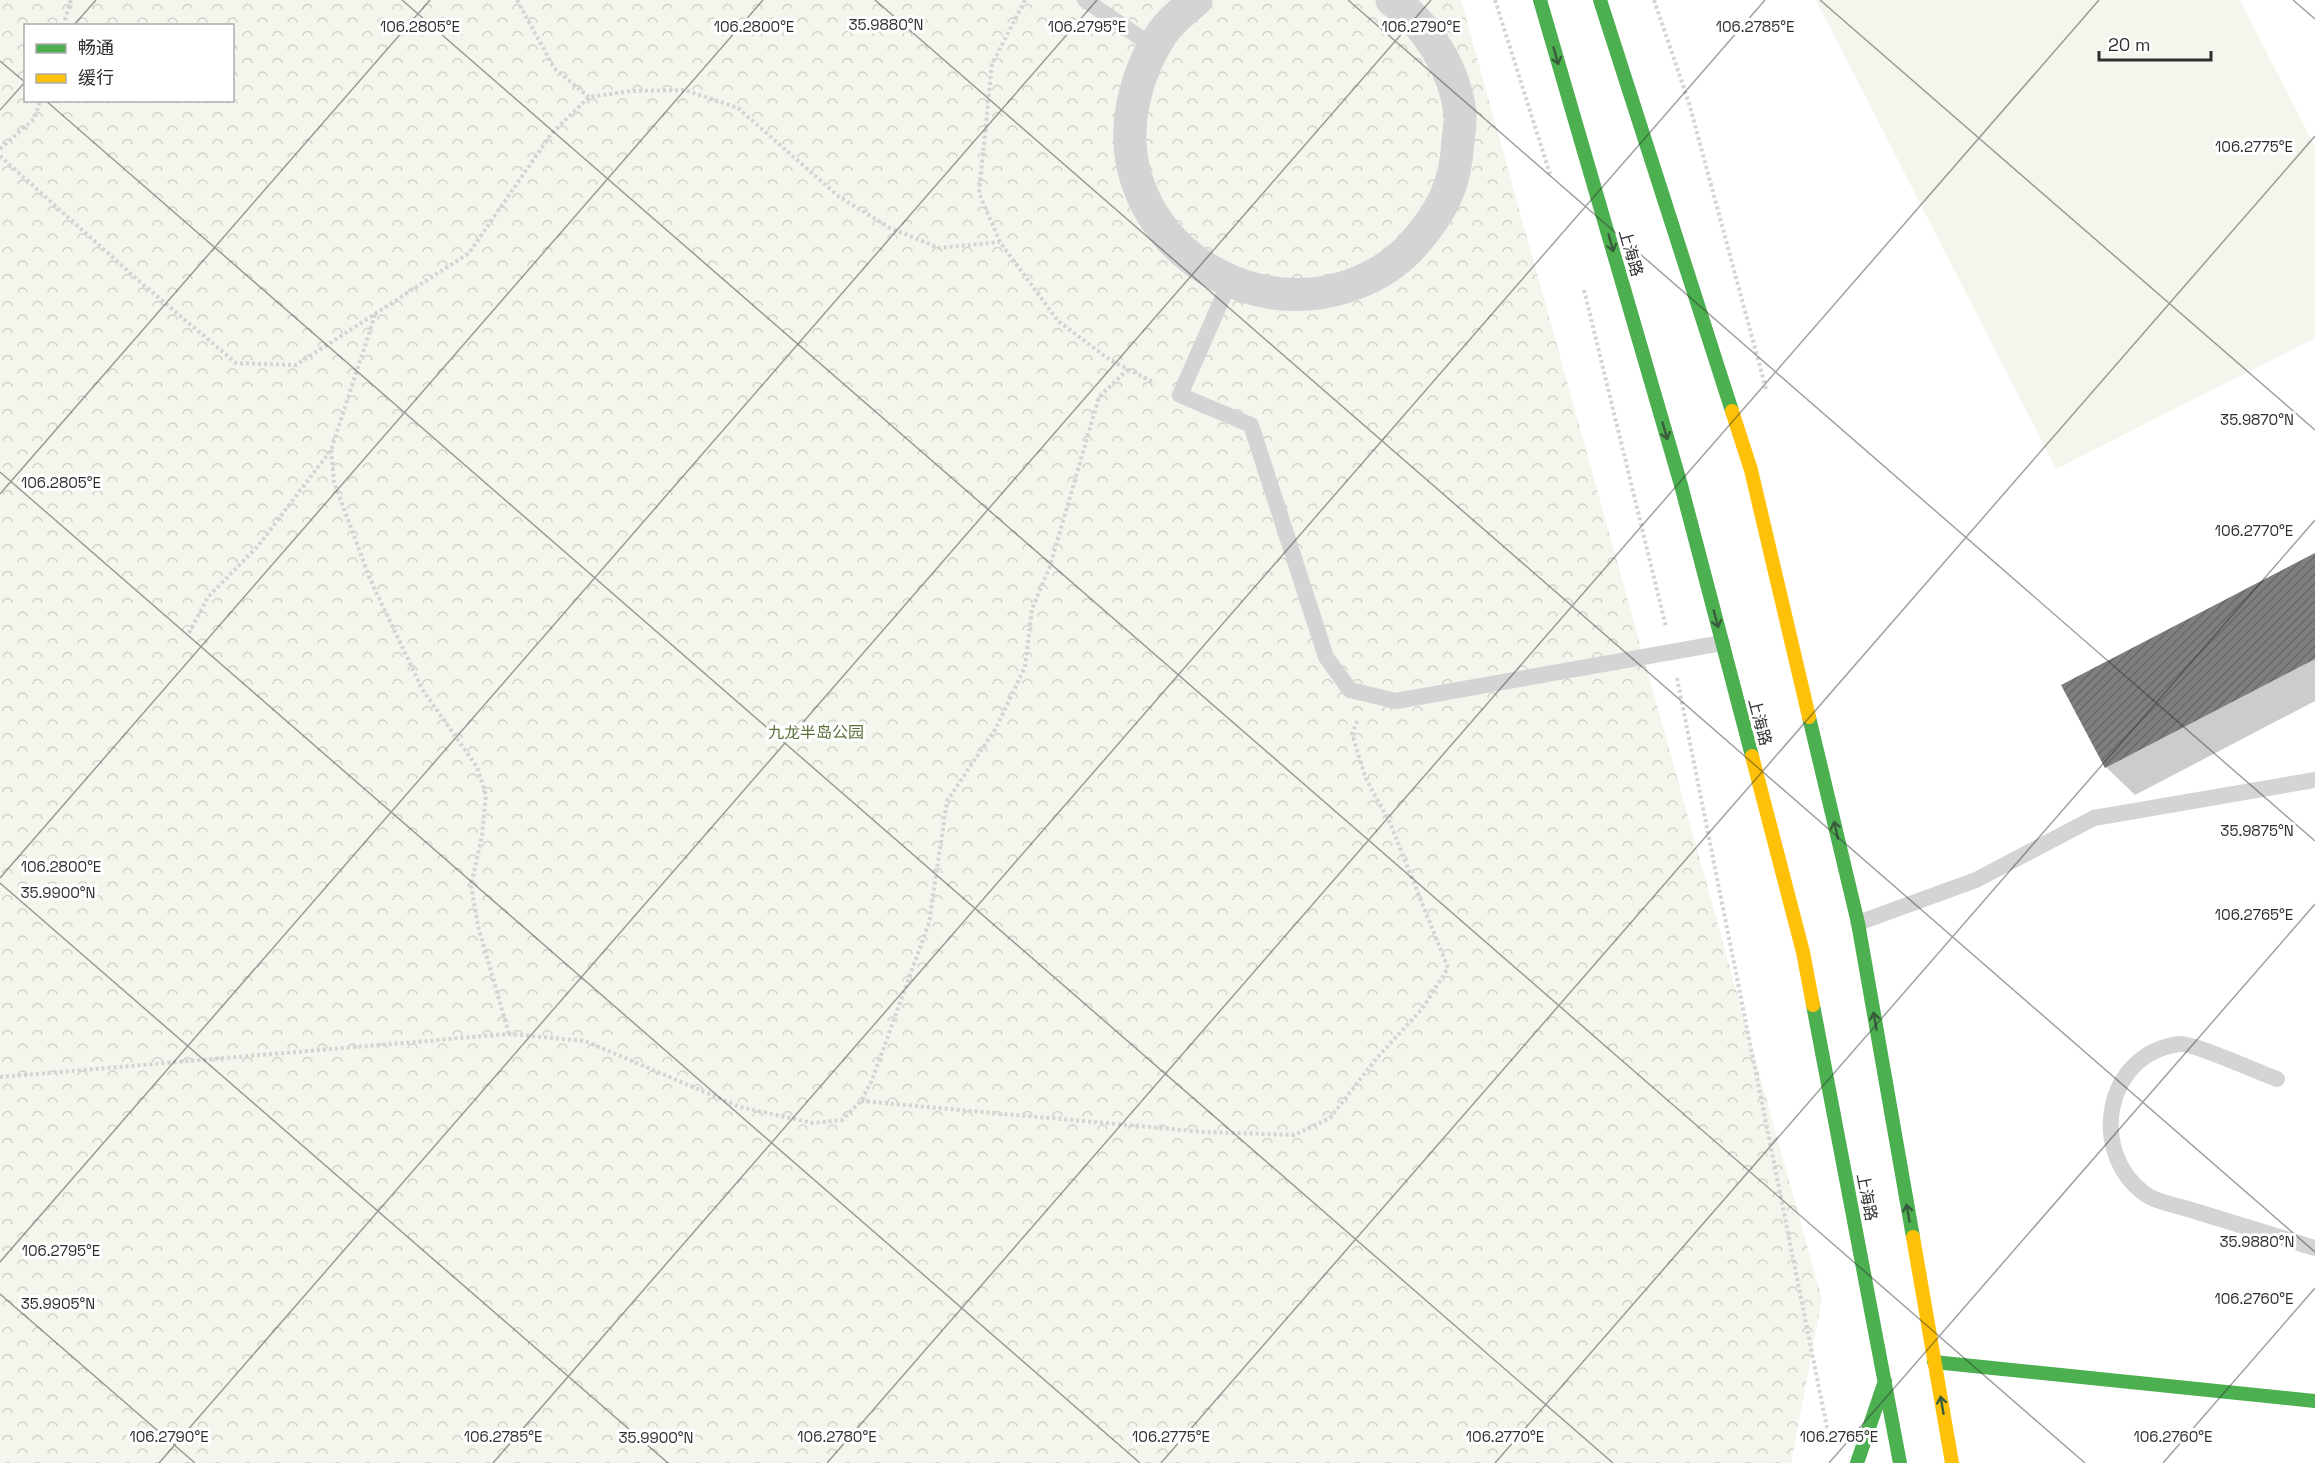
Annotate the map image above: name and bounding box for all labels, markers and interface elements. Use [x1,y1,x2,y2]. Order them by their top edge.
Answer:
text: 35.9880°N [849,15,924,34]
text: 106.2805°E [380,17,460,36]
text: 106.2800°E [714,17,794,36]
text: 106.2795°E [1048,17,1126,36]
text: 106.2790°E [1381,17,1461,36]
text: 106.2785°E [1716,17,1794,36]
legend [24,24,234,102]
scale bar [2099,24,2212,62]
text: 20 m [2108,33,2151,56]
text: 畅通 [78,36,114,59]
one-way arrow [1551,46,1562,65]
text: 缓行 [78,66,114,89]
text: 106.2775°E [2215,137,2293,156]
street label: 上海路 [1614,227,1648,279]
one-way arrow [1606,234,1617,253]
text: 35.9870°N [2220,410,2294,429]
one-way arrow [1660,421,1671,440]
text: 106.2805°E [21,473,101,492]
text: 106.2770°E [2215,521,2293,540]
one-way arrow [1711,609,1722,628]
street label: 上海路 [1744,696,1776,748]
park label: 九龙半岛公园 [768,722,864,743]
one-way arrow [1830,821,1841,840]
text: 35.9875°N [2220,821,2294,840]
text: 106.2800°E [21,857,101,876]
text: 35.9900°N [20,883,96,902]
text: 106.2765°E [2215,905,2293,924]
one-way arrow [1869,1012,1880,1031]
street label: 上海路 [1852,1171,1882,1223]
one-way arrow [1903,1204,1914,1224]
text: 35.9880°N [2220,1232,2295,1251]
text: 106.2795°E [22,1241,100,1260]
text: 106.2760°E [2214,1289,2294,1308]
text: 35.9905°N [21,1294,95,1313]
one-way arrow [1936,1396,1947,1416]
text: 106.2790°E [129,1427,209,1446]
text: 106.2785°E [464,1427,542,1446]
text: 106.2780°E [797,1427,877,1446]
text: 106.2775°E [1132,1427,1210,1446]
text: 106.2770°E [1466,1427,1544,1446]
text: 106.2765°E [1800,1427,1878,1446]
text: 106.2760°E [2133,1427,2213,1446]
text: 35.9900°N [618,1428,694,1447]

